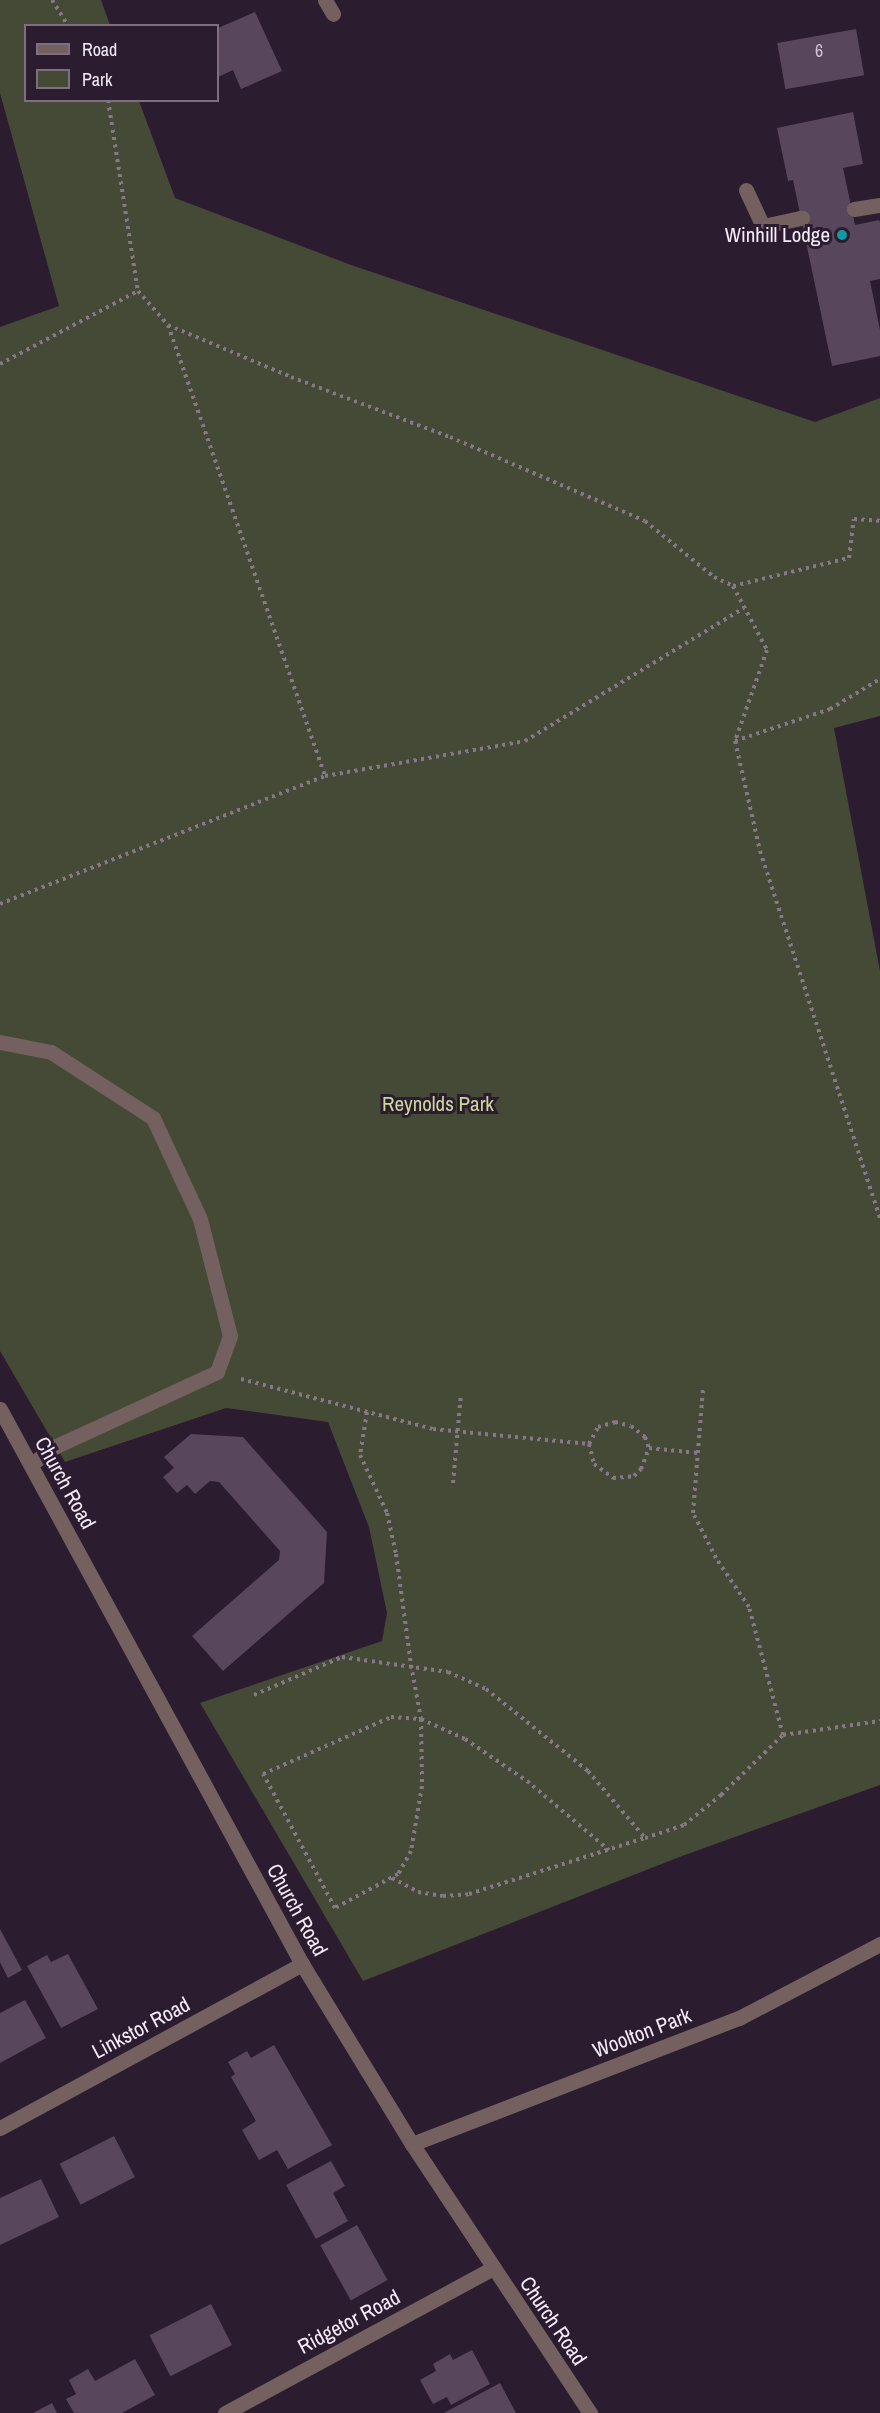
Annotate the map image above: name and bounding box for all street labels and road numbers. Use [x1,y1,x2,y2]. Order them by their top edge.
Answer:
street label: Church Road [29,1433,101,1533]
street label: Church Road [261,1860,333,1960]
street label: Linkstor Road [88,1992,194,2064]
street label: Woolton Park [589,2003,695,2063]
street label: Church Road [514,2272,592,2370]
street label: Ridgetor Road [294,2285,404,2359]

